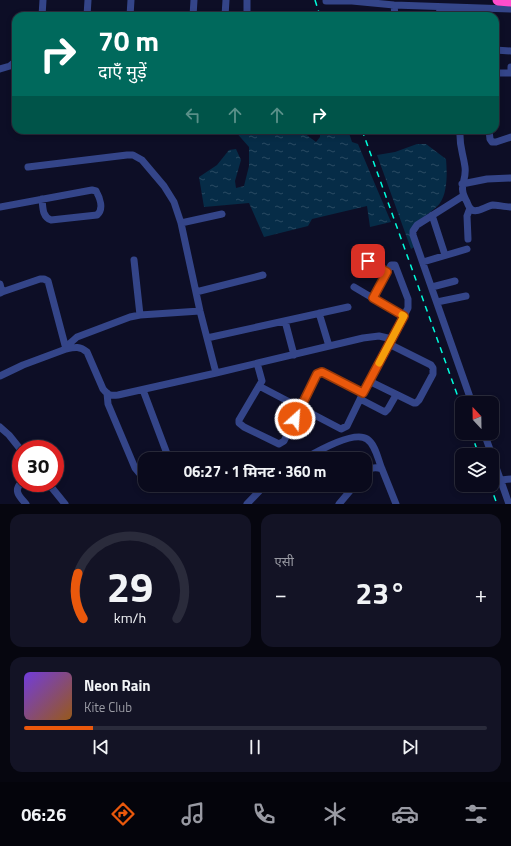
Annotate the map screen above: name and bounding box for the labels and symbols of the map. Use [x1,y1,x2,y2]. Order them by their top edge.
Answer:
pin [351,244,385,278]
north arrow [455,396,499,440]
position arrow [274,398,316,440]
speed limit sign: 30 [12,440,64,492]

